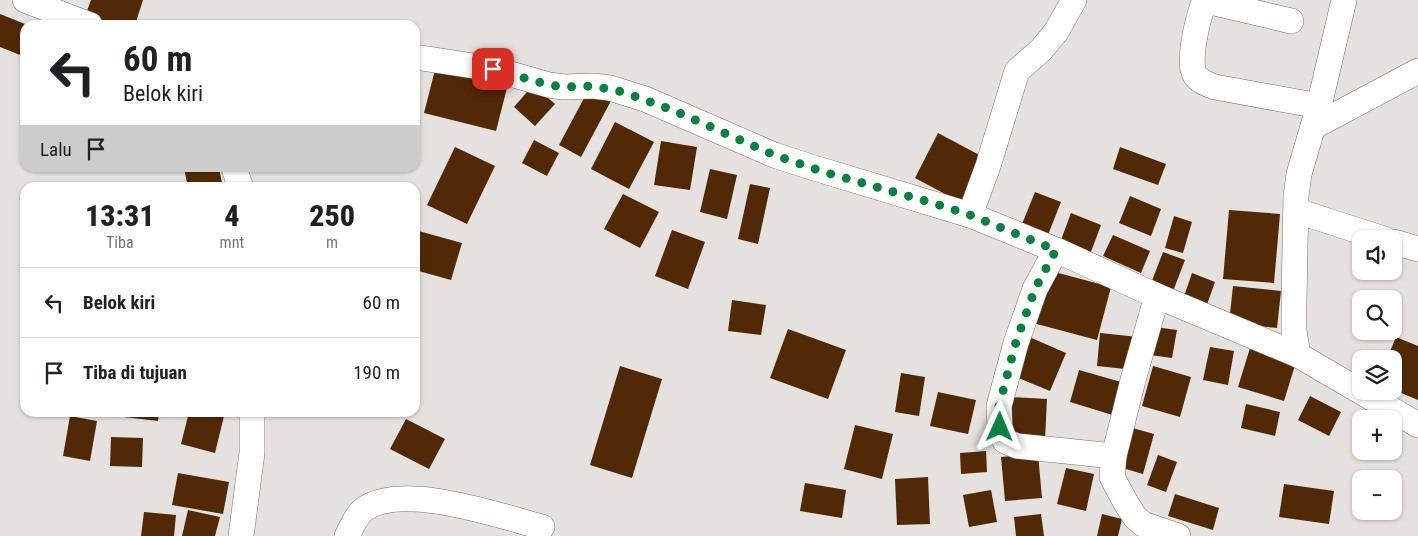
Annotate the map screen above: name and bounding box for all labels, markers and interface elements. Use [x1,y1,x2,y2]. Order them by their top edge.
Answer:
text: 60 m [123,39,192,80]
icon: left [40,40,105,105]
pin [472,48,514,90]
icon: arrive [479,55,507,83]
text: Belok kiri [123,81,203,106]
icon: arrive [82,135,110,163]
text: Lalu [40,138,72,161]
text: 13:31 [85,198,155,233]
text: 4 [224,198,239,233]
text: 250 [309,198,355,233]
map controls [1352,230,1402,520]
button: sound [1352,230,1402,280]
text: Tiba [106,233,134,252]
text: mnt [220,233,244,252]
text: m [326,233,338,252]
icon: left [40,289,68,317]
button: search [1352,290,1402,340]
text: Belok kiri [83,291,155,314]
text: 60 m [363,291,400,314]
button: layers [1352,350,1402,400]
icon: arrive [40,359,68,387]
text: Tiba di tujuan [83,361,187,384]
text: 190 m [353,361,400,384]
position arrow [973,400,1025,452]
button: + [1352,410,1402,460]
button: − [1352,470,1402,520]

